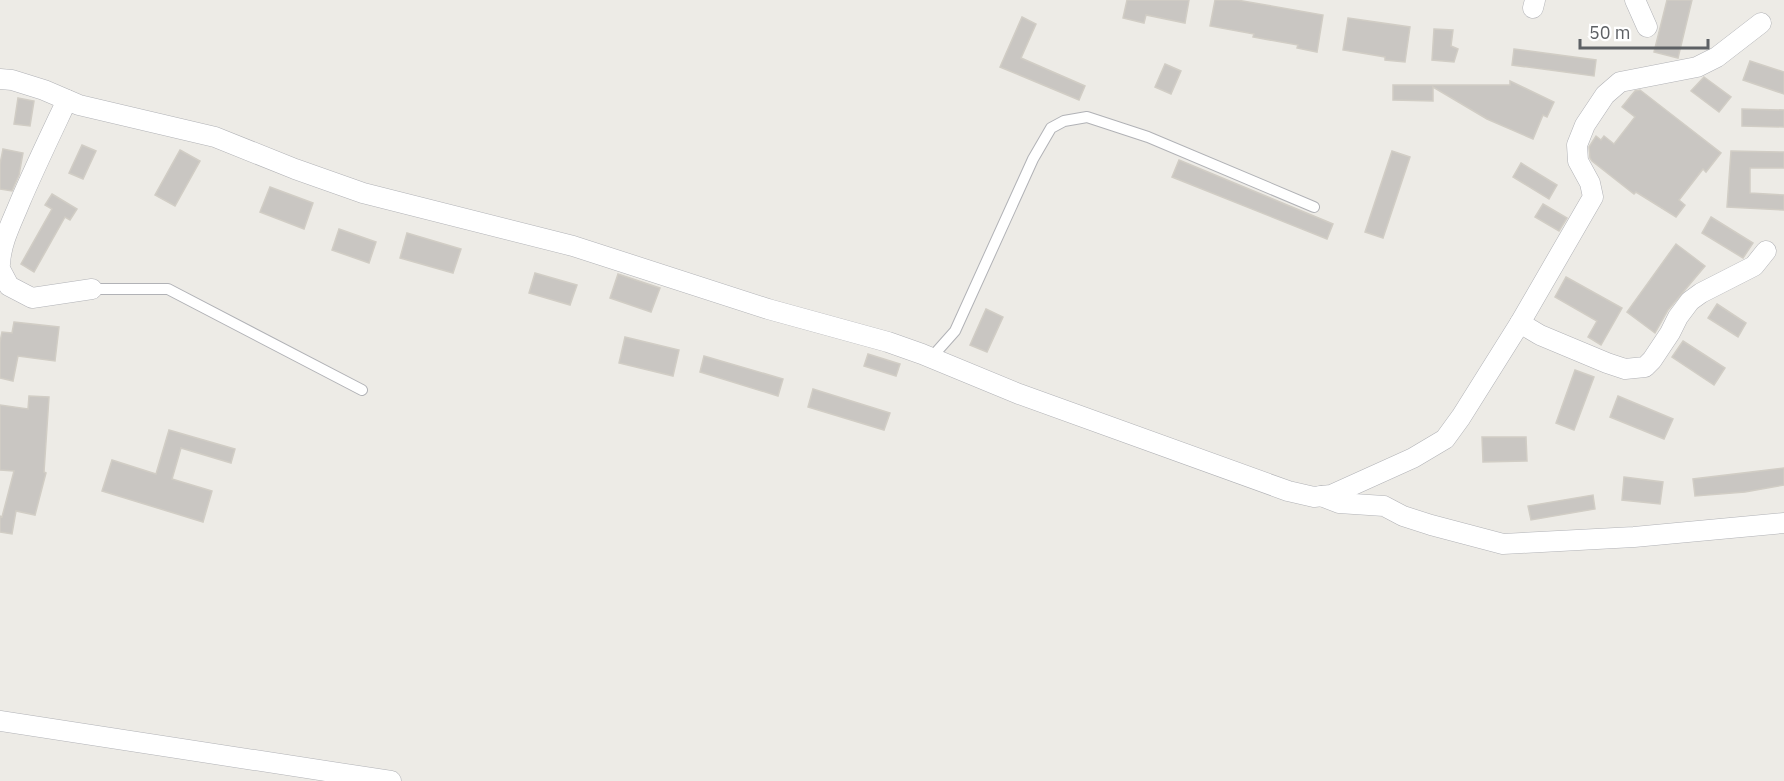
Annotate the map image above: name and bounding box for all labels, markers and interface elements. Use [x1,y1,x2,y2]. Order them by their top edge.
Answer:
scale bar [1580,12,1708,50]
text: 50 m [1589,21,1631,44]

